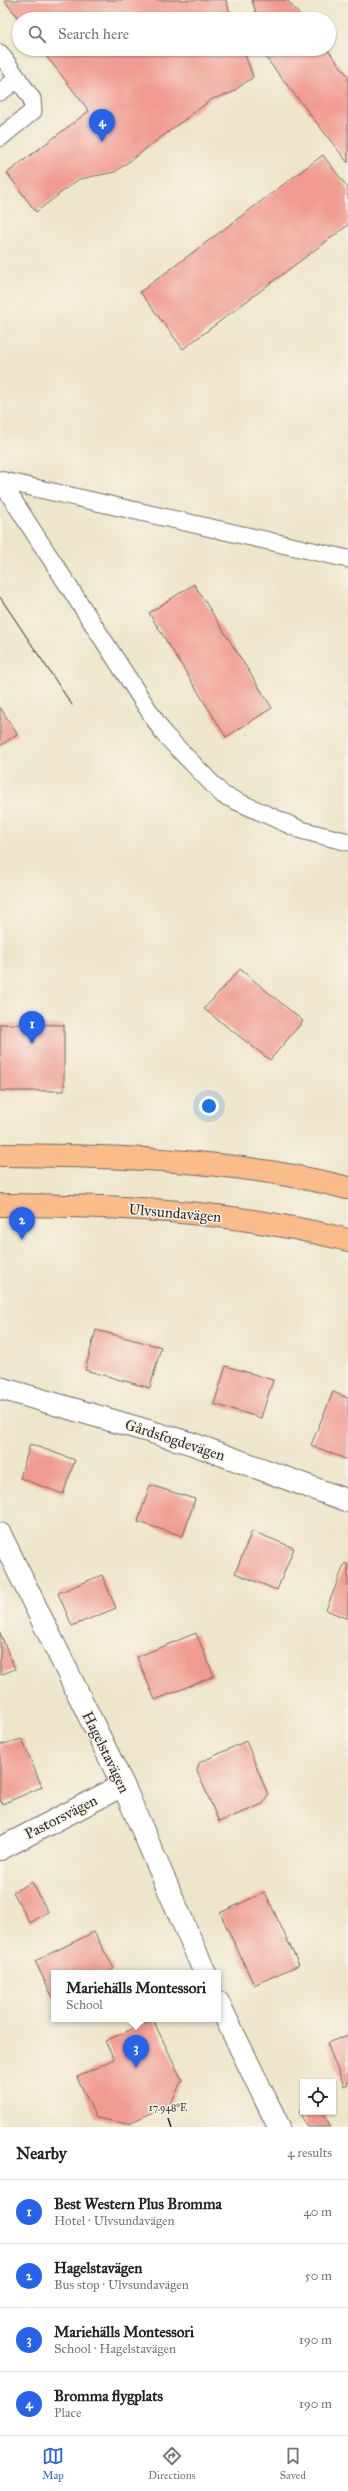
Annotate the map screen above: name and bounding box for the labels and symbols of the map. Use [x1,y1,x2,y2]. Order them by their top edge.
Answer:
pin: 4 [89,109,115,142]
pin: 1 [19,1011,45,1044]
your location [199,1096,219,1116]
street label: Ulvsundavägen [128,1200,222,1226]
pin: 2 [9,1207,35,1240]
street label: Gårdsfogdevägen [123,1415,227,1465]
street label: Hagelstavägen [79,1708,133,1796]
street label: Pastorsvägen [22,1791,100,1843]
pin: 3 [123,2035,149,2068]
text: 17.948°E [149,2102,187,2114]

